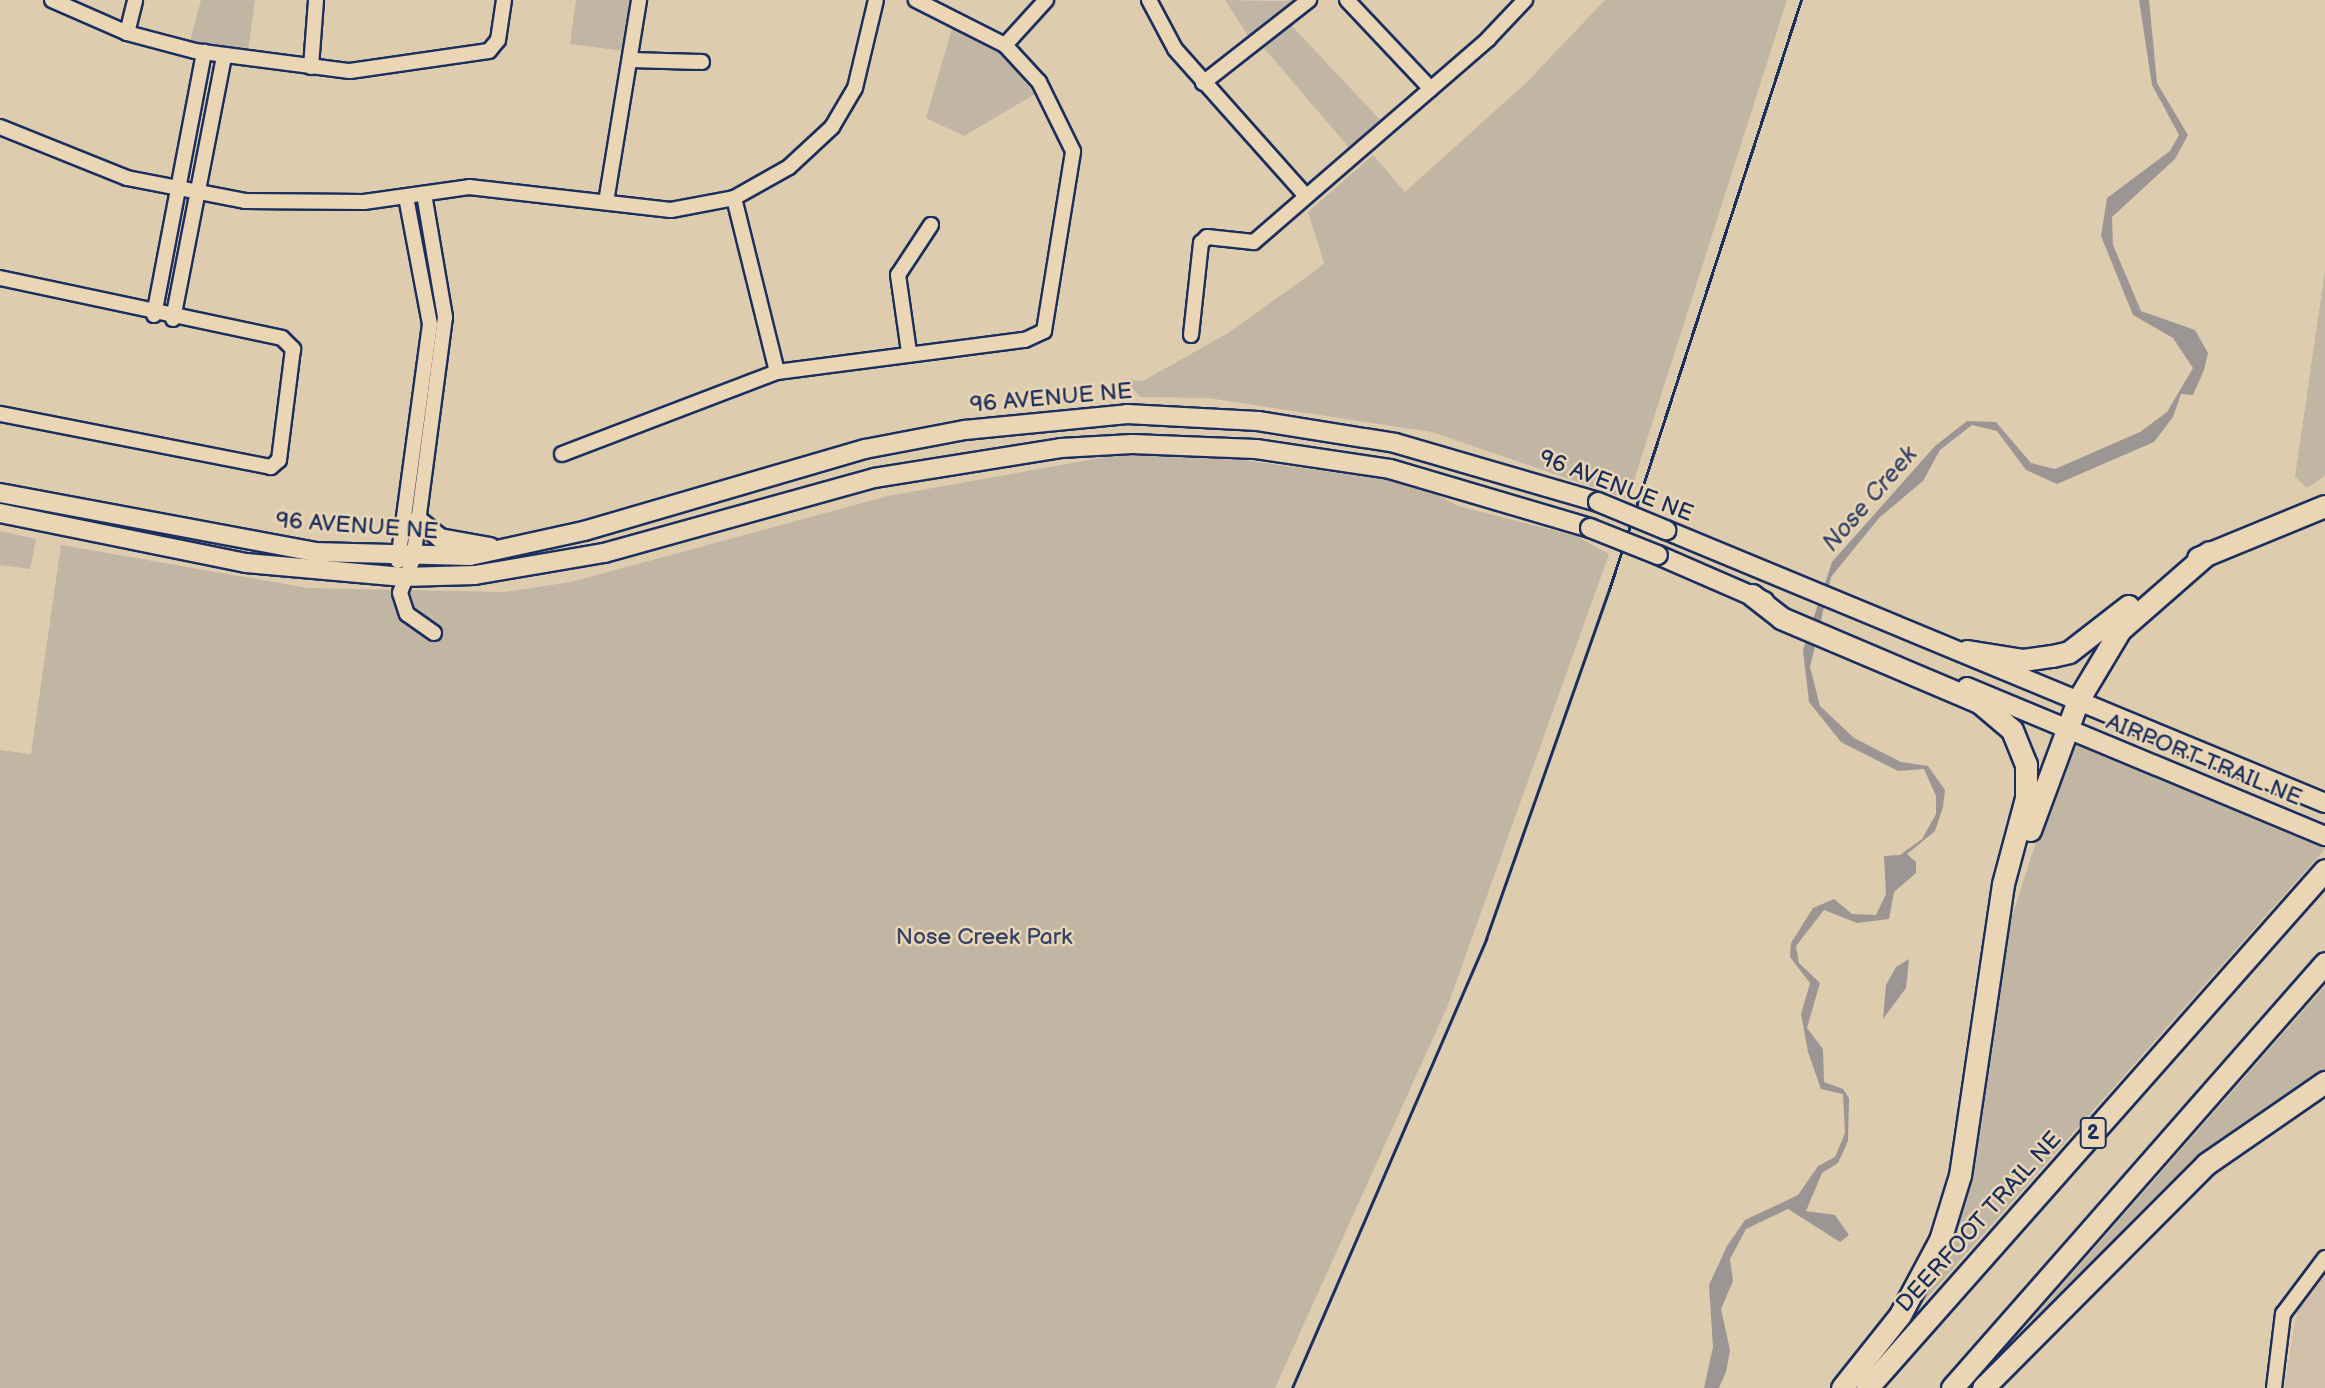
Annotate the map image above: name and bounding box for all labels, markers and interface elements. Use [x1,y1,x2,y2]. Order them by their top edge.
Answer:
street label: 96 AVENUE NE [969,377,1133,419]
water label: Nose Creek [1817,441,1923,557]
street label: 96 AVENUE NE [1535,444,1697,528]
street label: 96 AVENUE NE [275,507,439,545]
street label: AIRPORT TRAIL NE [2102,708,2306,812]
park label: Nose Creek Park [896,923,1072,951]
road number: 2 [2079,1116,2107,1150]
street label: DEERFOOT TRAIL NE [1890,1126,2068,1318]

